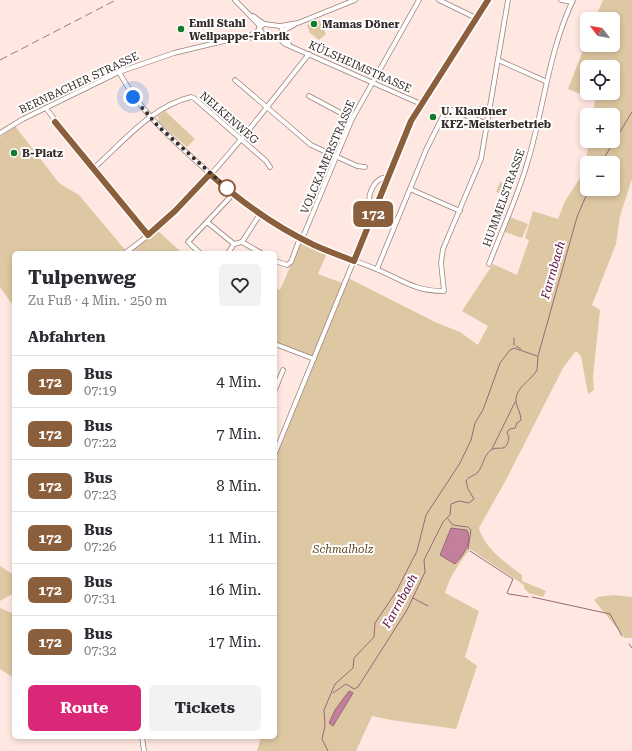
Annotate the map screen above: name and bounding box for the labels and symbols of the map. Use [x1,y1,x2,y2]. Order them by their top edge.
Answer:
north arrow [580,12,620,52]
place label: Emil Stahl Wellpappe-Fabrik [189,17,290,43]
place label: Mamas Döner [322,18,400,31]
marker: Mamas Döner [309,19,319,29]
marker: Emil Stahl Wellpappe-Fabrik [176,24,186,34]
street label: KÜLSHEIMSTRASSE [306,37,414,96]
street label: BERNBACHER STRASSE [17,50,141,116]
your location [123,87,143,107]
street label: NELKENWEG [197,89,261,147]
street label: VOLCKAMERSTRASSE [298,98,358,216]
place label: U. Klaußner KFZ-Meisterbetrieb [441,105,551,131]
marker: U. Klaußner KFZ-Meisterbetrieb [428,112,438,122]
place label: B-Platz [22,147,63,160]
street label: HUMMELSTRASSE [480,147,528,249]
marker: B-Platz [9,148,19,158]
unlabelled marker [218,179,236,197]
line badge: 172 [350,201,396,227]
water label: Farrnbach [538,240,568,301]
park label: Schmalholz [312,543,374,556]
water label: Farrnbach [379,572,421,631]

